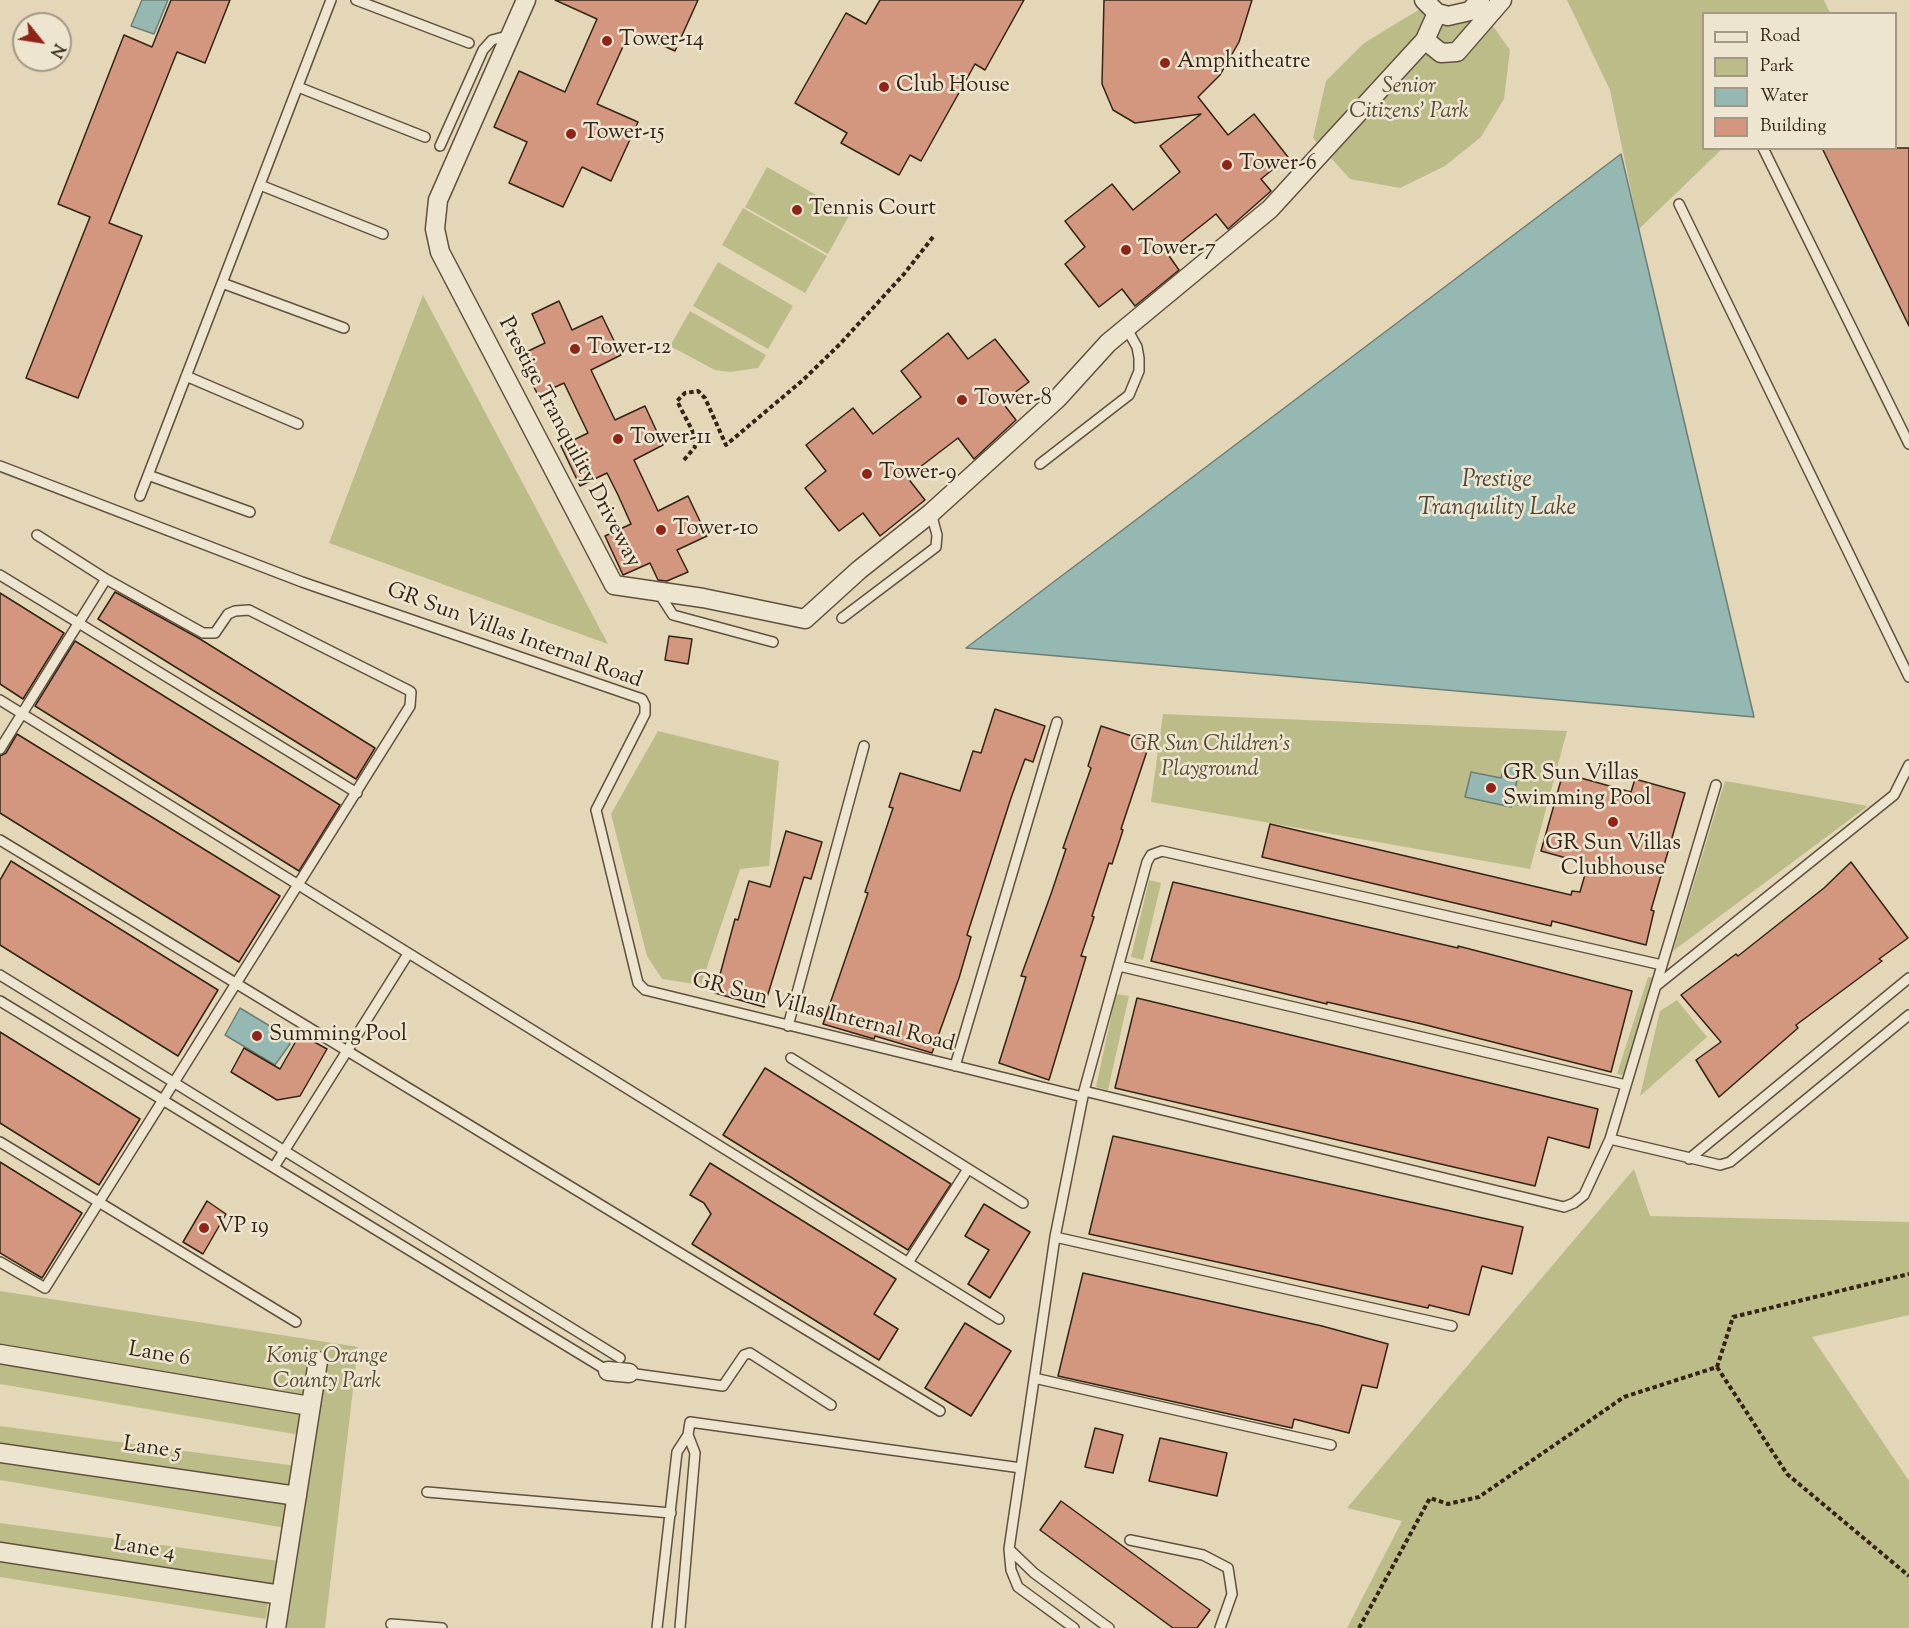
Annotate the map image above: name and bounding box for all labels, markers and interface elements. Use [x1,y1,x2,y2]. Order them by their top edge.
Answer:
north arrow [12,12,72,72]
legend [1702,12,1897,150]
text: Road [1760,24,1800,50]
place label: Tower-14 [619,28,704,54]
marker: Tower-14 [600,34,614,48]
text: N [43,39,69,62]
place label: Amphitheatre [1177,50,1310,76]
text: Park [1760,54,1794,80]
marker: Amphitheatre [1158,56,1172,70]
place label: Club House [896,74,1010,100]
park label: Senior Citizens' Park [1349,75,1469,126]
marker: Club House [877,80,891,94]
text: Water [1760,84,1808,110]
text: Building [1760,114,1826,140]
place label: Tower-15 [583,121,665,147]
marker: Tower-15 [564,127,578,141]
place label: Tower-6 [1239,152,1317,178]
marker: Tower-6 [1220,158,1234,172]
place label: Tennis Court [809,197,936,223]
marker: Tennis Court [790,203,804,217]
place label: Tower-7 [1138,237,1216,263]
marker: Tower-7 [1119,243,1133,257]
street label: Prestige Tranquility Driveway [491,313,645,573]
place label: Tower-12 [587,336,671,362]
marker: Tower-12 [568,342,582,356]
place label: Tower-8 [974,387,1052,413]
marker: Tower-8 [955,393,969,407]
place label: Tower-11 [630,426,711,452]
marker: Tower-11 [611,432,625,446]
place label: Tower-9 [879,461,956,487]
marker: Tower-9 [860,467,874,481]
water label: Prestige Tranquility Lake [1418,468,1576,524]
place label: Tower-10 [673,517,758,543]
marker: Tower-10 [654,523,668,537]
street label: GR Sun Villas Internal Road [383,578,645,696]
park label: GR Sun Children's Playground [1130,733,1290,784]
place label: GR Sun Villas Swimming Pool [1503,762,1651,813]
marker: GR Sun Villas Swimming Pool [1484,781,1498,795]
marker: GR Sun Villas Clubhouse [1606,815,1620,829]
place label: GR Sun Villas Clubhouse [1545,832,1681,884]
street label: GR Sun Villas Internal Road [689,969,957,1059]
place label: Summing Pool [269,1023,407,1049]
marker: Summing Pool [250,1029,264,1043]
place label: VP 19 [216,1215,269,1241]
marker: VP 19 [197,1221,211,1235]
street label: Lane 6 [126,1338,192,1374]
park label: Konig Orange County Park [266,1345,388,1396]
street label: Lane 5 [121,1433,183,1467]
street label: Lane 4 [111,1532,177,1568]

